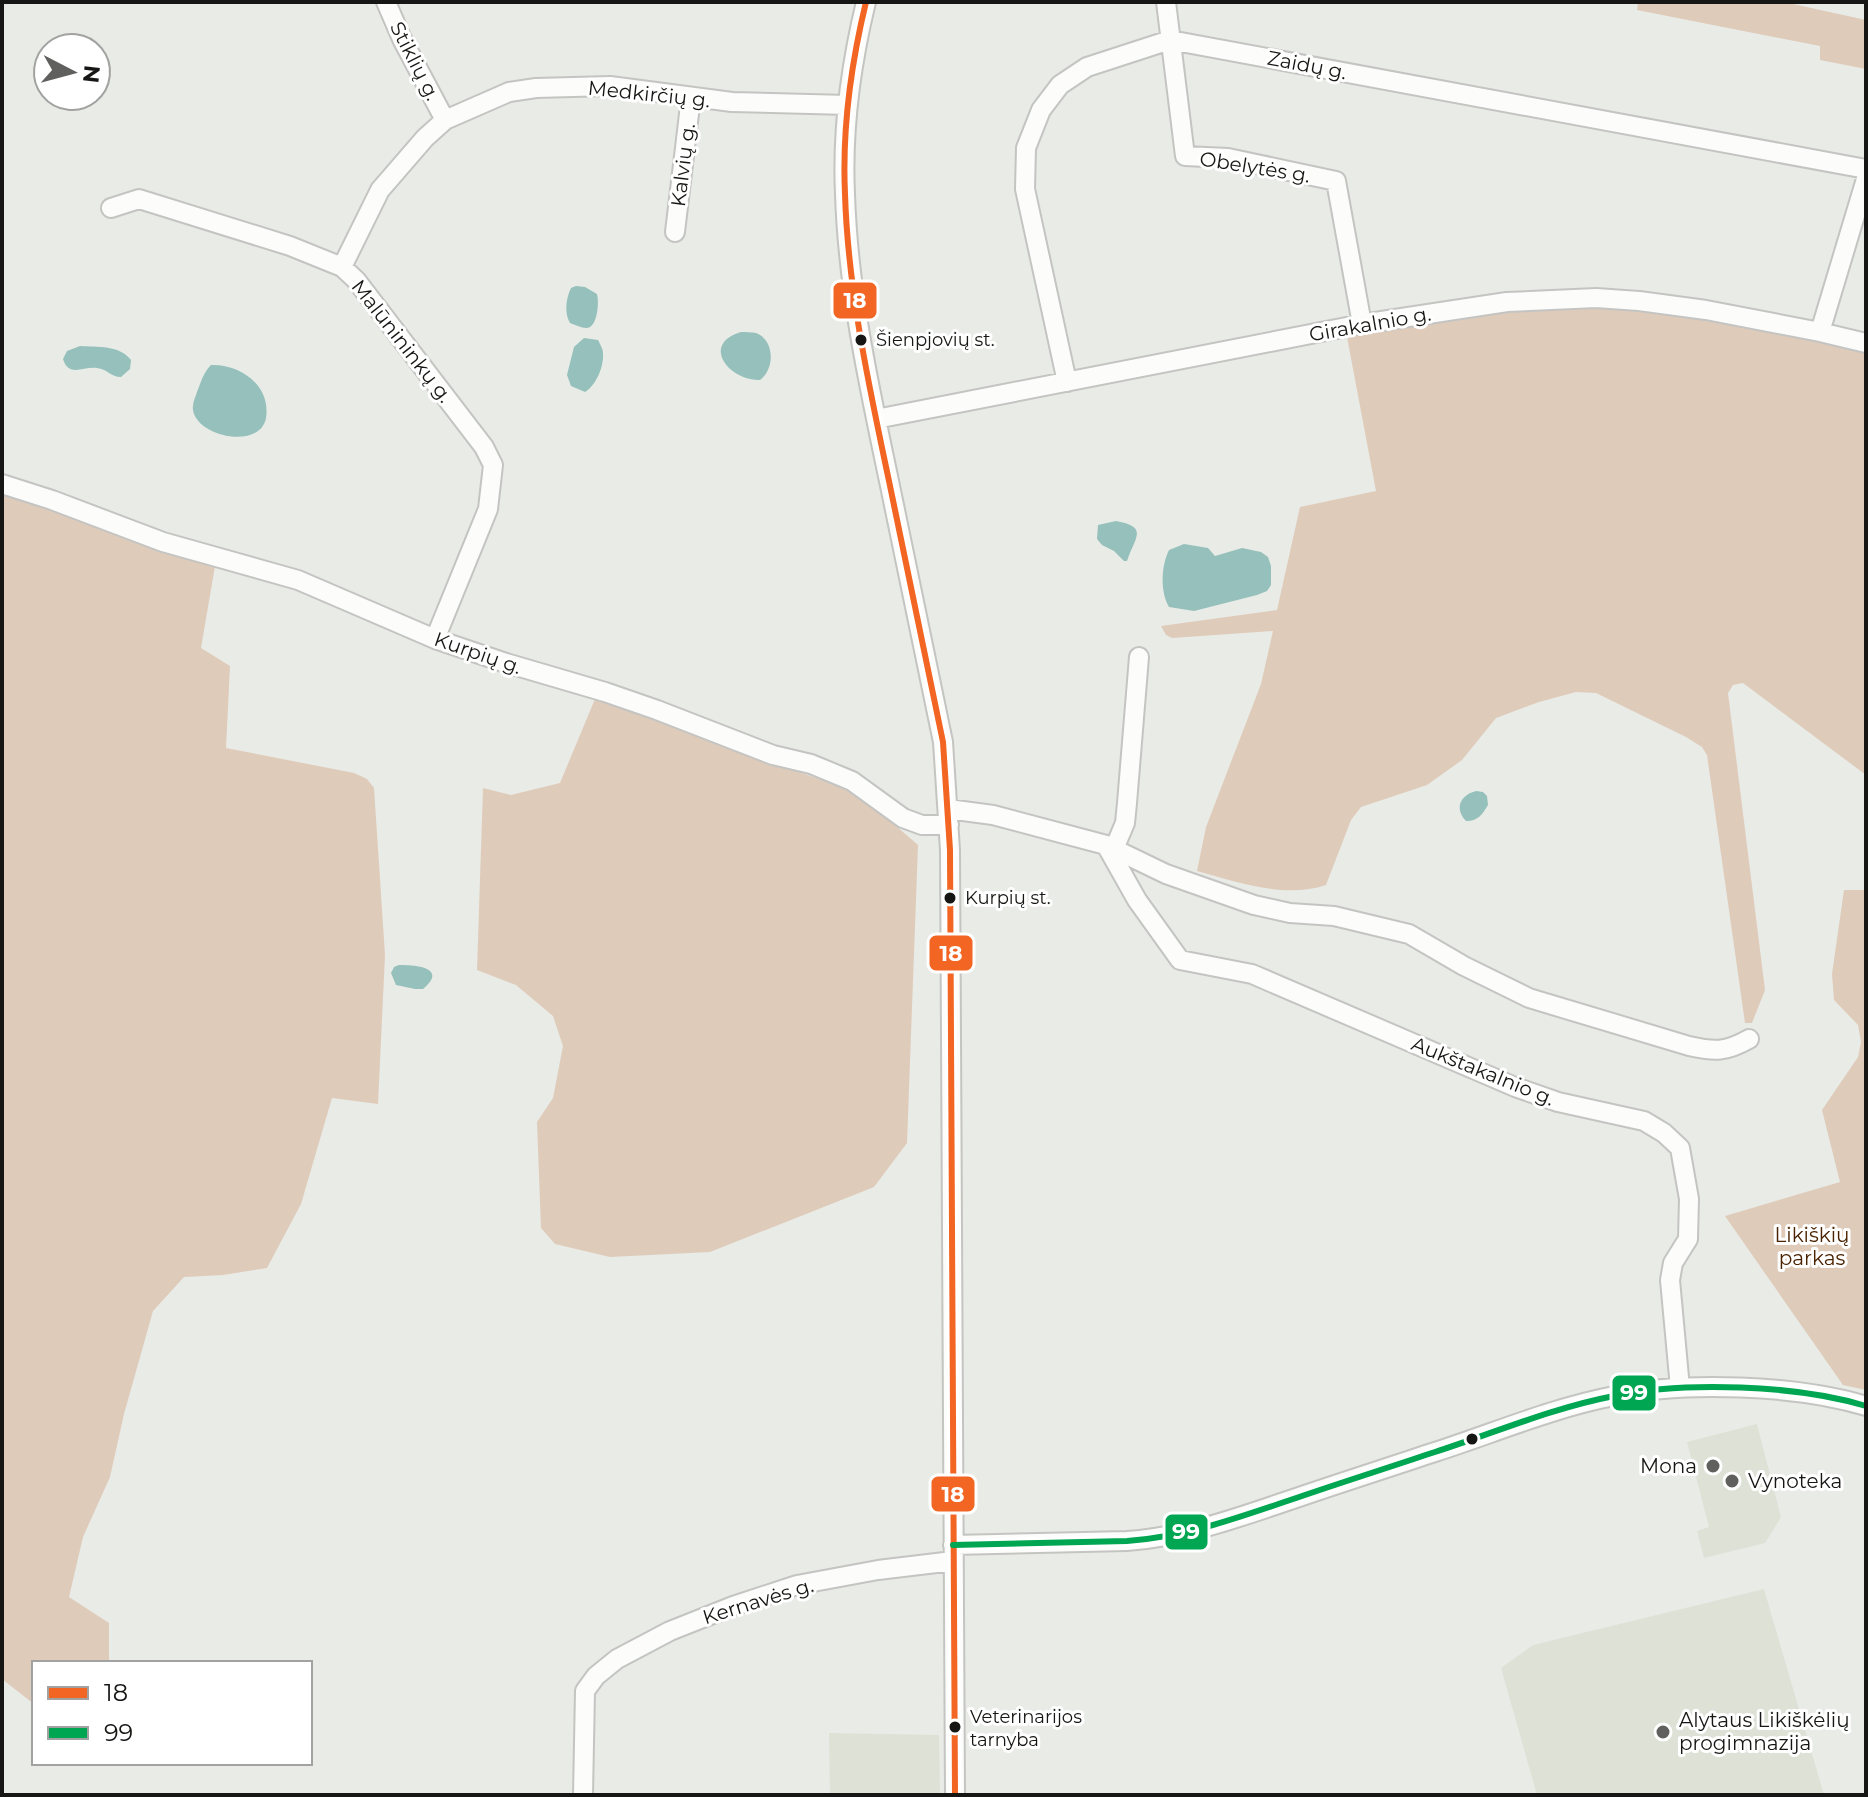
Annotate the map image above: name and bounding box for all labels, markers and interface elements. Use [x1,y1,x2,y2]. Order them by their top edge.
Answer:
street label: Stiklių g. [385,18,445,104]
north arrow [32,32,112,112]
street label: Zaidų g. [1265,46,1349,84]
text: N [77,64,106,84]
street label: Medkirčių g. [587,76,711,112]
street label: Kalvių g. [666,122,700,208]
street label: Obelytės g. [1198,146,1312,188]
street label: Malūnininkų g. [347,275,457,407]
line badge: 18 [832,281,878,320]
text: 18 [843,287,867,314]
street label: Girakalnio g. [1307,301,1433,347]
place label: Šienpjovių st. [876,329,995,351]
marker: Šienpjovių st. [853,332,869,348]
street label: Kurpių g. [431,627,525,679]
place label: Kurpių st. [965,887,1051,909]
marker: Kurpių st. [942,890,958,906]
line badge: 18 [928,934,974,972]
text: 18 [939,940,963,967]
street label: Aukštakalnio g. [1408,1031,1558,1111]
park label: Likiškių parkas [1774,1223,1850,1270]
line badge: 99 [1611,1374,1657,1412]
text: 99 [1620,1379,1648,1406]
unlabelled marker [1464,1431,1480,1447]
place label: Mona [1640,1454,1697,1478]
marker: Mona [1704,1457,1722,1475]
place label: Vynoteka [1748,1469,1842,1493]
marker: Vynoteka [1723,1472,1741,1490]
line badge: 18 [930,1475,976,1513]
text: 18 [941,1481,965,1508]
line badge: 99 [1164,1513,1209,1551]
text: 99 [1172,1518,1200,1545]
street label: Kernavės g. [700,1573,816,1629]
legend [32,1661,312,1765]
text: 18 [104,1678,128,1707]
place label: Veterinarijos tarnyba [970,1706,1082,1751]
place label: Alytaus Likiškėlių progimnazija [1679,1708,1850,1755]
text: 99 [104,1718,133,1747]
marker: Veterinarijos tarnyba [947,1719,963,1735]
marker: Alytaus Likiškėlių progimnazija [1654,1723,1672,1741]

